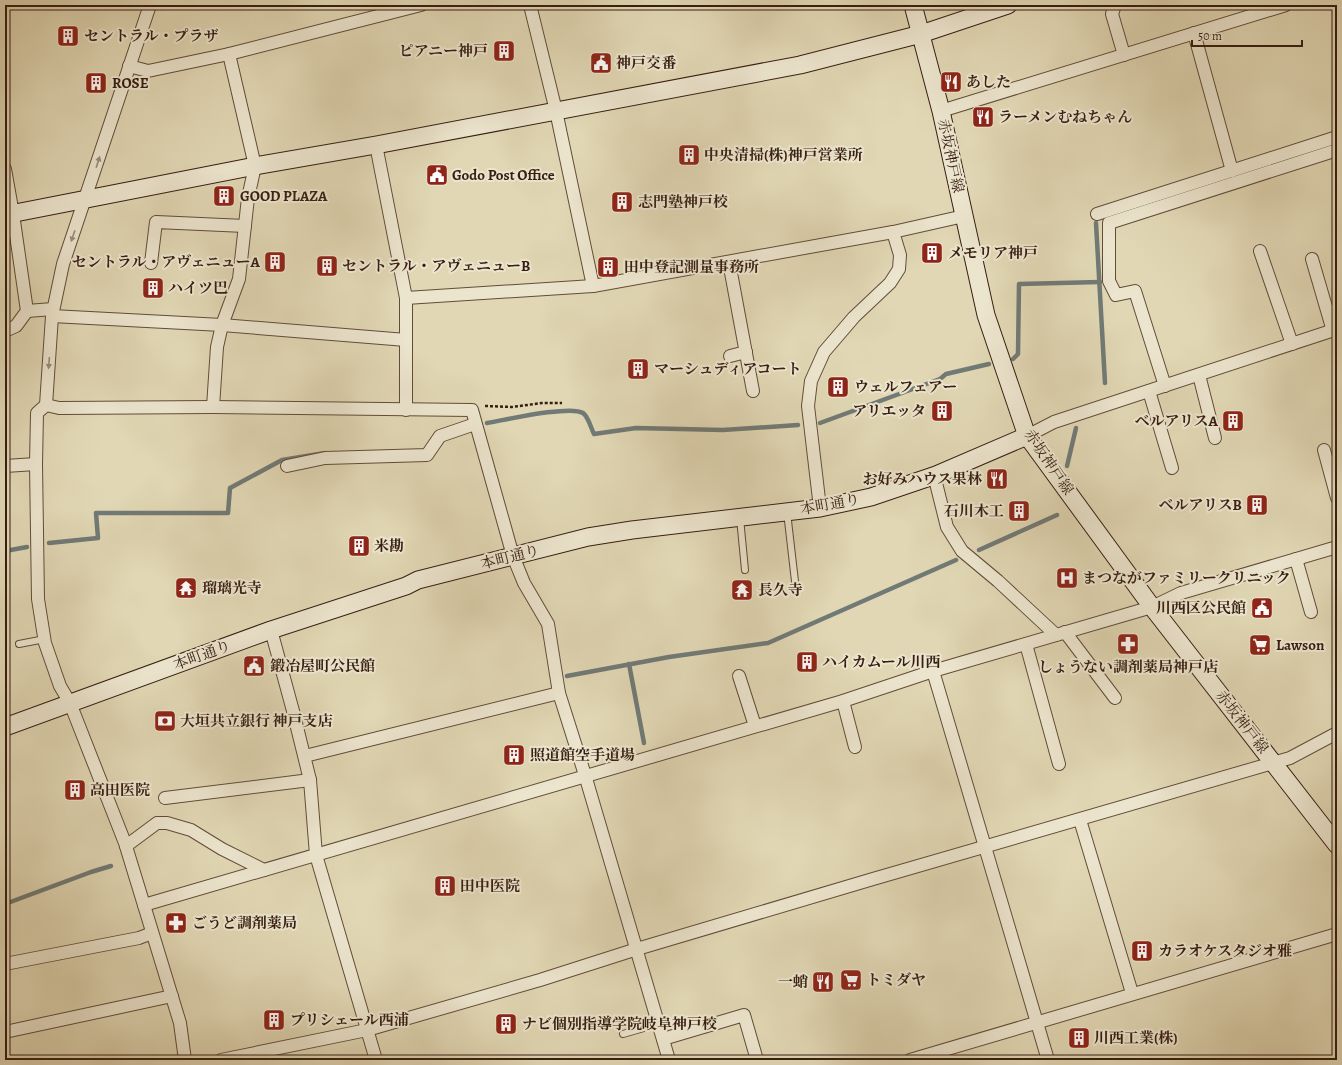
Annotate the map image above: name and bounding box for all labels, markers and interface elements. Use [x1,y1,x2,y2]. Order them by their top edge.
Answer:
scale bar [1192,22,1302,48]
building icon: セントラル・プラザ [55,23,81,49]
place label: セントラル・プラザ [84,26,219,46]
text: 50 m [1198,28,1222,44]
building icon: ピアニー神戸 [491,38,517,64]
place label: ピアニー神戸 [399,41,488,61]
public building icon: 神戸交番 [588,50,614,76]
place label: 神戸交番 [616,53,677,73]
restaurant icon: あした [938,69,964,95]
building icon: ROSE [83,70,109,96]
place label: あした [966,72,1011,92]
place label: ROSE [112,73,149,93]
restaurant icon: ラーメンむねちゃん [970,104,996,130]
place label: ラーメンむねちゃん [998,107,1132,127]
street label: 赤坂神戸線 [933,117,969,195]
building icon: 中央清掃(株)神戸営業所 [676,142,702,168]
place label: 中央清掃(株)神戸営業所 [704,145,863,165]
one-way arrow [95,156,101,168]
public building icon: Godo Post Office [424,162,450,188]
place label: Godo Post Office [452,165,555,185]
building icon: GOOD PLAZA [211,183,237,209]
place label: GOOD PLAZA [240,186,328,206]
building icon: 志門塾神戸校 [609,189,635,215]
place label: 志門塾神戸校 [638,192,728,212]
one-way arrow [70,231,76,243]
building icon: メモリア神戸 [919,240,945,266]
place label: メモリア神戸 [948,243,1038,263]
building icon: セントラル・アヴェニューA [262,249,288,275]
place label: セントラル・アヴェニューA [72,252,261,272]
building icon: セントラル・アヴェニューB [314,253,340,279]
building icon: 田中登記測量事務所 [595,254,621,280]
place label: セントラル・アヴェニューB [342,256,530,276]
place label: 田中登記測量事務所 [624,257,759,277]
building icon: ハイツ巴 [140,275,166,301]
place label: ハイツ巴 [168,278,228,298]
building icon: マーシュディアコート [625,356,651,382]
one-way arrow [45,357,52,369]
place label: マーシュディアコート [654,359,801,379]
building icon: ウェルフェアー [825,374,851,400]
place label: ウェルフェアー [854,377,957,397]
building icon: アリエッタ [929,398,955,424]
place label: アリエッタ [852,401,926,421]
building icon: ベルアリスA [1220,408,1246,434]
place label: ベルアリスA [1135,411,1219,431]
street label: 赤坂神戸線 [1020,425,1078,499]
restaurant icon: お好みハウス果林 [984,466,1010,492]
place label: お好みハウス果林 [862,469,982,489]
street label: 本町通り [799,489,861,519]
building icon: ベルアリスB [1244,492,1270,518]
place label: ベルアリスB [1158,495,1242,515]
building icon: 石川木工 [1006,498,1032,524]
place label: 石川木工 [944,501,1004,521]
building icon: 米勘 [346,533,372,559]
place label: 米勘 [374,536,404,556]
street label: 本町通り [478,540,542,574]
hospital icon: まつながファミリークリニック [1054,565,1080,591]
place label: まつながファミリークリニック [1082,568,1291,588]
temple icon: 瑠璃光寺 [173,575,199,601]
temple icon: 長久寺 [729,577,755,603]
place label: 瑠璃光寺 [202,578,262,598]
place label: 長久寺 [758,580,803,600]
public building icon: 川西区公民館 [1249,595,1275,621]
place label: 川西区公民館 [1156,598,1246,618]
pharmacy icon: しょうない調剤薬局神戸店 [1115,631,1141,657]
supermarket icon: Lawson [1247,632,1273,658]
street label: 本町通り [170,635,234,675]
place label: Lawson [1276,635,1325,655]
building icon: ハイカムール川西 [794,649,820,675]
place label: ハイカムール川西 [822,652,941,672]
public building icon: 鍛冶屋町公民館 [241,653,267,679]
place label: 鍛冶屋町公民館 [270,656,375,676]
place label: しょうない調剤薬局神戸店 [1038,657,1218,677]
street label: 赤坂神戸線 [1211,686,1273,758]
bank icon: 大垣共立銀行 神戸支店 [152,708,178,734]
place label: 大垣共立銀行 神戸支店 [180,711,333,731]
building icon: 照道館空手道場 [501,742,527,768]
place label: 照道館空手道場 [530,745,635,765]
building icon: 高田医院 [62,777,88,803]
place label: 高田医院 [90,780,150,800]
building icon: 田中医院 [432,873,458,899]
place label: 田中医院 [460,876,520,896]
pharmacy icon: ごうど調剤薬局 [163,910,189,936]
place label: ごうど調剤薬局 [192,913,297,933]
building icon: カラオケスタジオ雅 [1129,938,1155,964]
place label: カラオケスタジオ雅 [1158,941,1292,961]
supermarket icon: トミダヤ [838,967,864,993]
restaurant icon: 一蛸 [810,969,836,995]
place label: トミダヤ [866,970,926,990]
place label: 一蛸 [778,972,808,992]
building icon: プリシェール西浦 [261,1007,287,1033]
place label: プリシェール西浦 [290,1010,409,1030]
building icon: ナビ個別指導学院岐阜神戸校 [493,1011,519,1037]
place label: ナビ個別指導学院岐阜神戸校 [522,1014,717,1034]
building icon: 川西工業(株) [1066,1025,1092,1051]
place label: 川西工業(株) [1094,1028,1178,1048]

